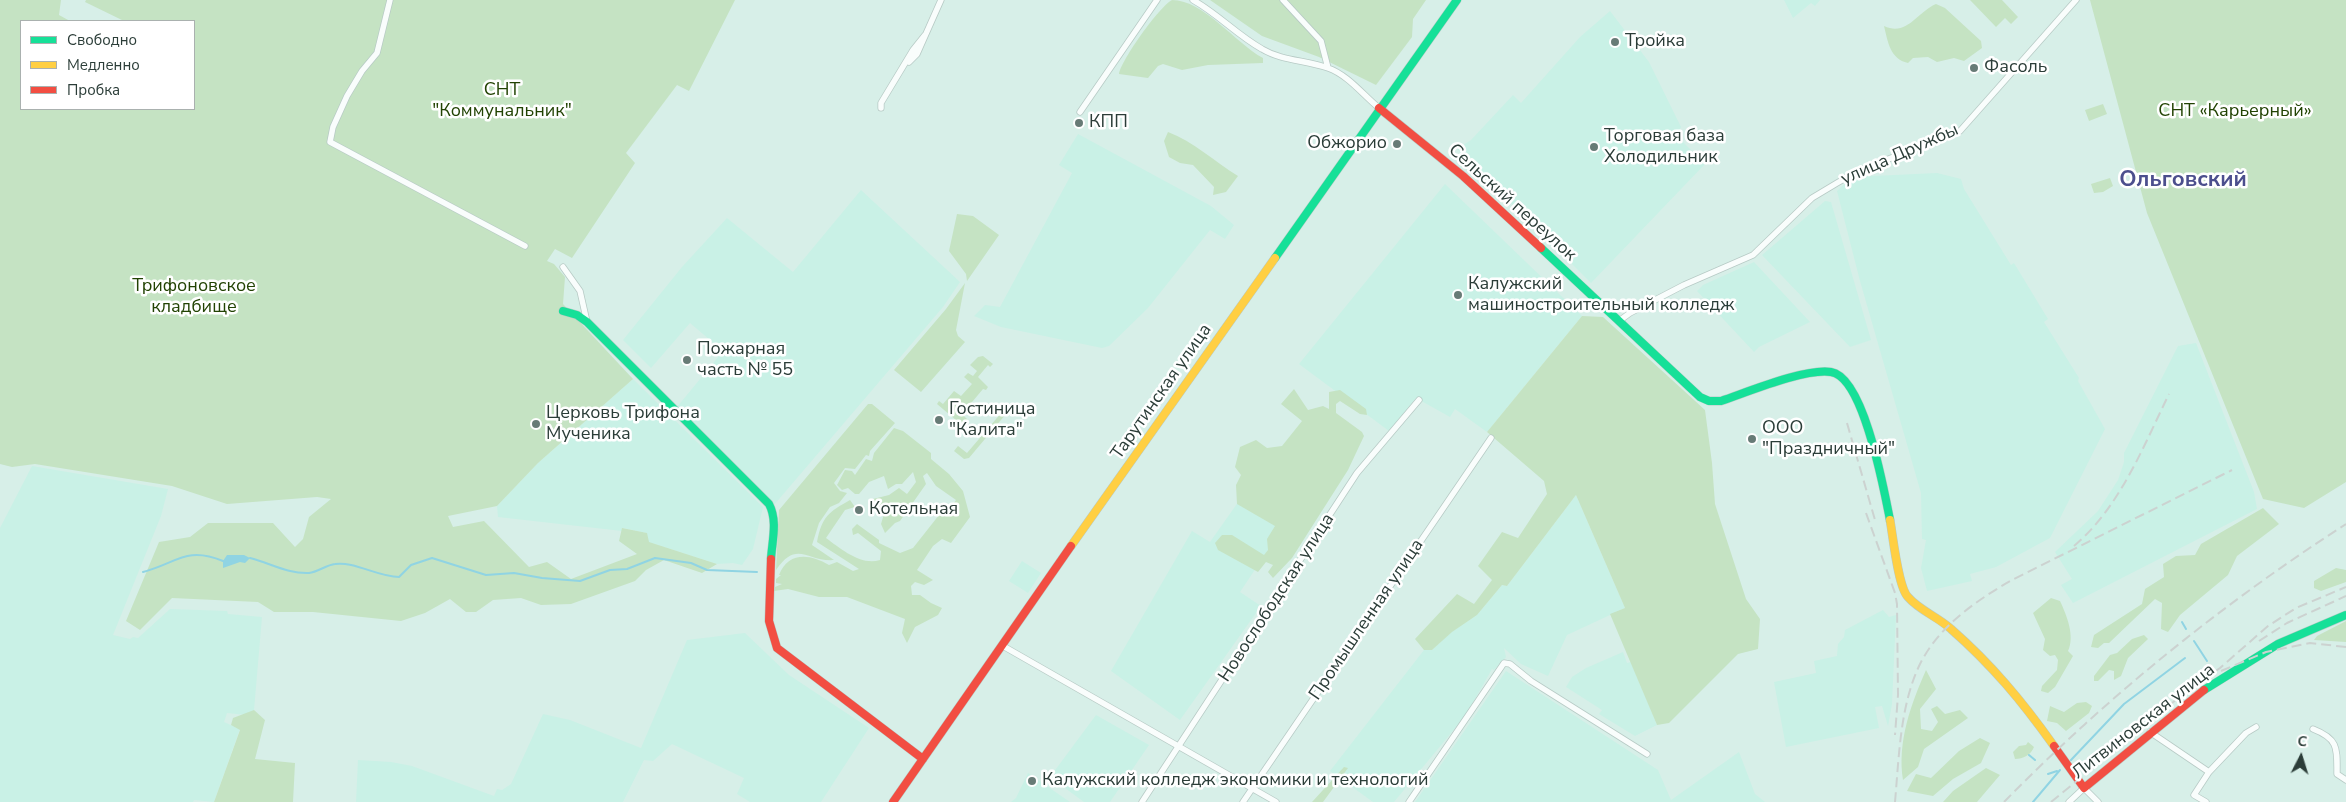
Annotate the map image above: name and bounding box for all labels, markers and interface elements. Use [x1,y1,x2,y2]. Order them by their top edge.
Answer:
legend [20,20,195,110]
text: Свободно [67,30,137,50]
place label: Тройка [1625,31,1685,53]
marker: Тройка [1609,36,1621,48]
text: Медленно [67,55,140,75]
place label: Фасоль [1984,57,2047,79]
marker: Фасоль [1968,62,1980,74]
text: Пробка [67,80,120,100]
park label: СНТ "Коммунальник" [432,80,572,122]
park label: СНТ «Карьерный» [2158,101,2312,123]
place label: КПП [1089,112,1128,134]
marker: КПП [1073,117,1085,129]
street label: улица Дружбы [1838,119,1962,191]
place label: Торговая база Холодильник [1604,126,1725,168]
place label: Обжорио [1307,133,1387,155]
marker: Обжорио [1391,138,1403,150]
street label: Сельский переулок [1444,140,1580,266]
marker: Торговая база Холодильник [1588,141,1600,153]
district label: Ольговский [2119,168,2247,194]
place label: Калужский машиностроительный колледж [1468,274,1734,316]
park label: Трифоновское кладбище [132,276,256,318]
marker: Калужский машиностроительный колледж [1452,289,1464,301]
street label: Тарутинская улица [1107,320,1217,464]
place label: Пожарная часть № 55 [697,339,793,382]
marker: Пожарная часть № 55 [681,354,693,366]
place label: Гостиница "Калита" [949,399,1035,442]
place label: Церковь Трифона Мученика [546,403,700,446]
marker: Гостиница "Калита" [933,414,945,426]
marker: Церковь Трифона Мученика [530,418,542,430]
place label: ООО "Праздничный" [1762,418,1895,460]
marker: ООО "Праздничный" [1746,433,1758,445]
place label: Котельная [869,499,958,521]
marker: Котельная [853,504,865,516]
street label: Новослободская улица [1215,510,1339,686]
street label: Промышленная улица [1305,535,1429,705]
street label: Литвиновская улица [2068,660,2220,784]
north arrow [2276,732,2326,782]
text: С [2297,732,2308,751]
place label: Калужский колледж экономики и технологий [1042,770,1429,792]
marker: Калужский колледж экономики и технологий [1026,775,1038,787]

